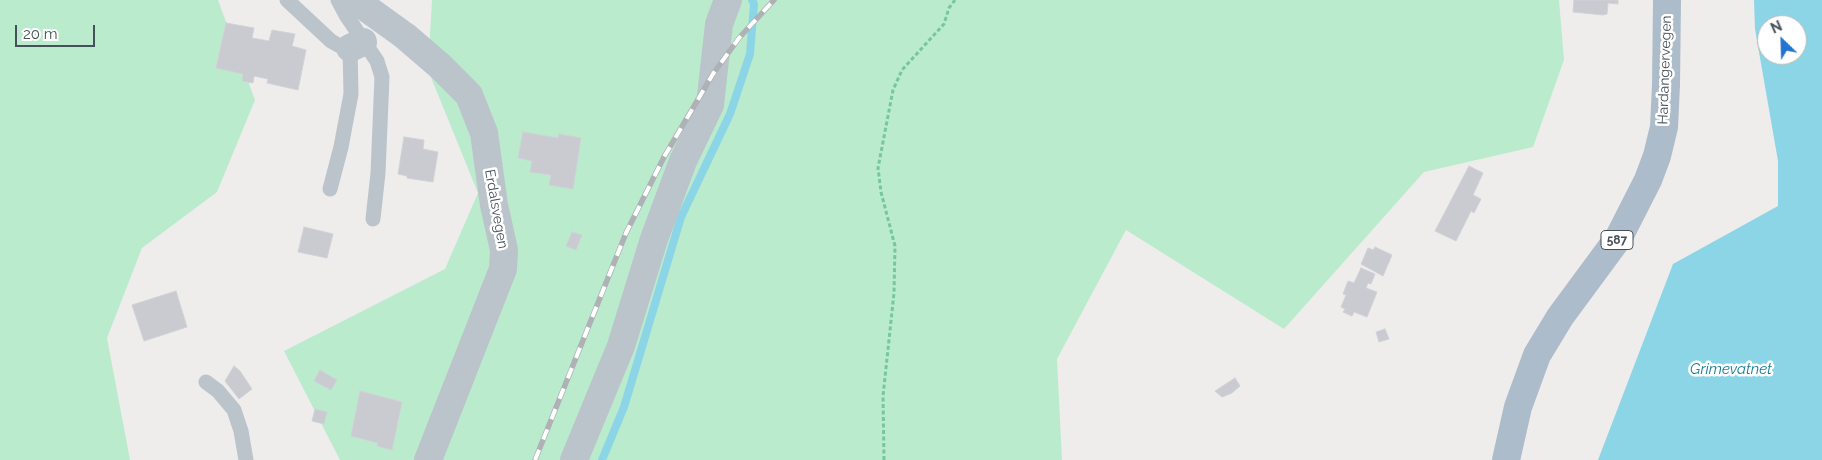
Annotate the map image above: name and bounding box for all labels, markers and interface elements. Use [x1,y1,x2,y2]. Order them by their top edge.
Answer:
scale bar [18,15,98,47]
street label: Hardangervegen [1655,15,1675,125]
north arrow [1757,15,1807,65]
text: N [1768,18,1784,37]
text: 20 m [23,25,58,43]
street label: Erdalsvegen [481,168,511,250]
road number: 587 [1601,230,1633,250]
water label: Grimevatnet [1690,360,1772,378]

